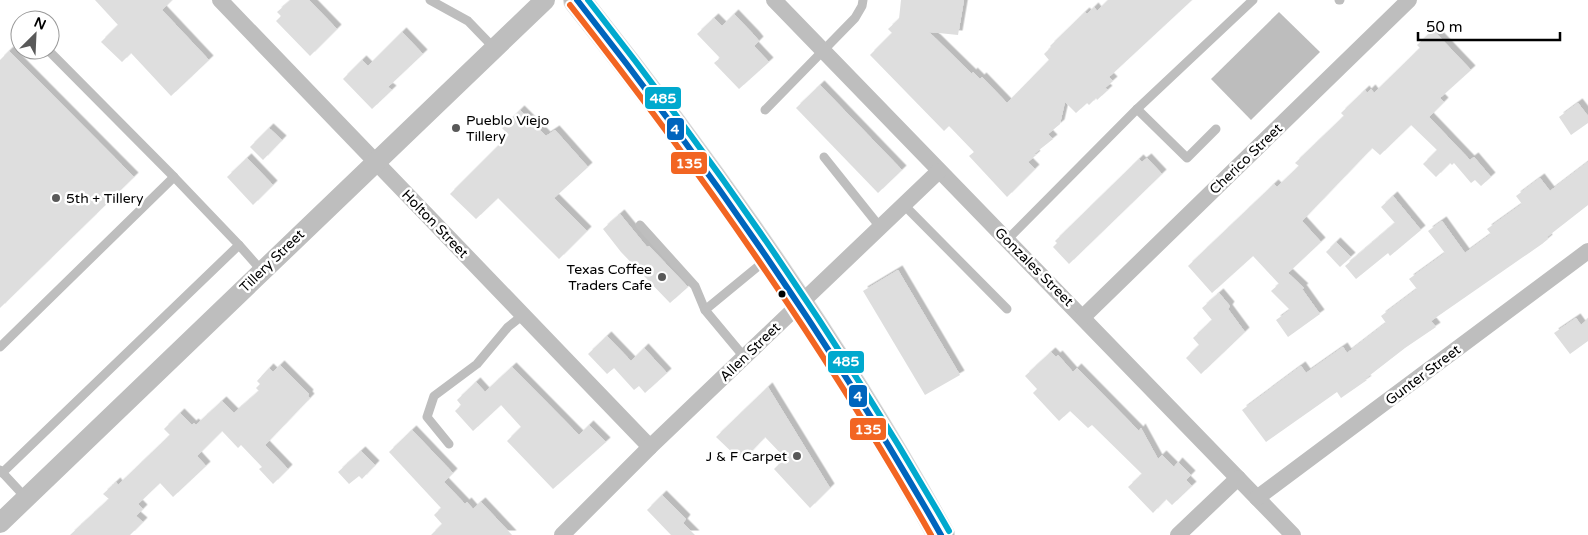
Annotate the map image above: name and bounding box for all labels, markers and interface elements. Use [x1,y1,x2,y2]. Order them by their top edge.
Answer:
north arrow [10,10,60,60]
scale bar [1418,10,1560,42]
text: N [31,14,49,34]
text: 50 m [1426,18,1463,36]
line badge: 485 [644,86,682,110]
text: 485 [650,90,676,107]
place label: Pueblo Viejo Tillery [466,112,549,145]
line badge: 4 [666,117,685,141]
street label: Cherico Street [1206,120,1286,198]
text: 4 [671,121,680,138]
marker: Pueblo Viejo Tillery [450,122,462,134]
line badge: 135 [670,151,708,175]
text: 135 [676,155,702,172]
street label: Holton Street [398,186,472,262]
place label: 5th + Tillery [66,190,144,207]
marker: 5th + Tillery [50,192,62,204]
street label: Gonzales Street [991,224,1077,310]
street label: Tillery Street [236,226,308,296]
place label: Texas Coffee Traders Cafe [567,261,652,294]
marker: Texas Coffee Traders Cafe [656,271,668,283]
unlabelled marker [777,289,787,299]
street label: Allen Street [716,319,784,385]
street label: Gunter Street [1382,341,1464,409]
line badge: 485 [827,350,865,374]
text: 485 [833,353,859,370]
line badge: 4 [848,384,868,408]
text: 4 [854,388,863,405]
line badge: 135 [849,417,887,441]
text: 135 [855,421,881,438]
place label: J & F Carpet [706,448,788,465]
marker: J & F Carpet [791,450,803,462]

